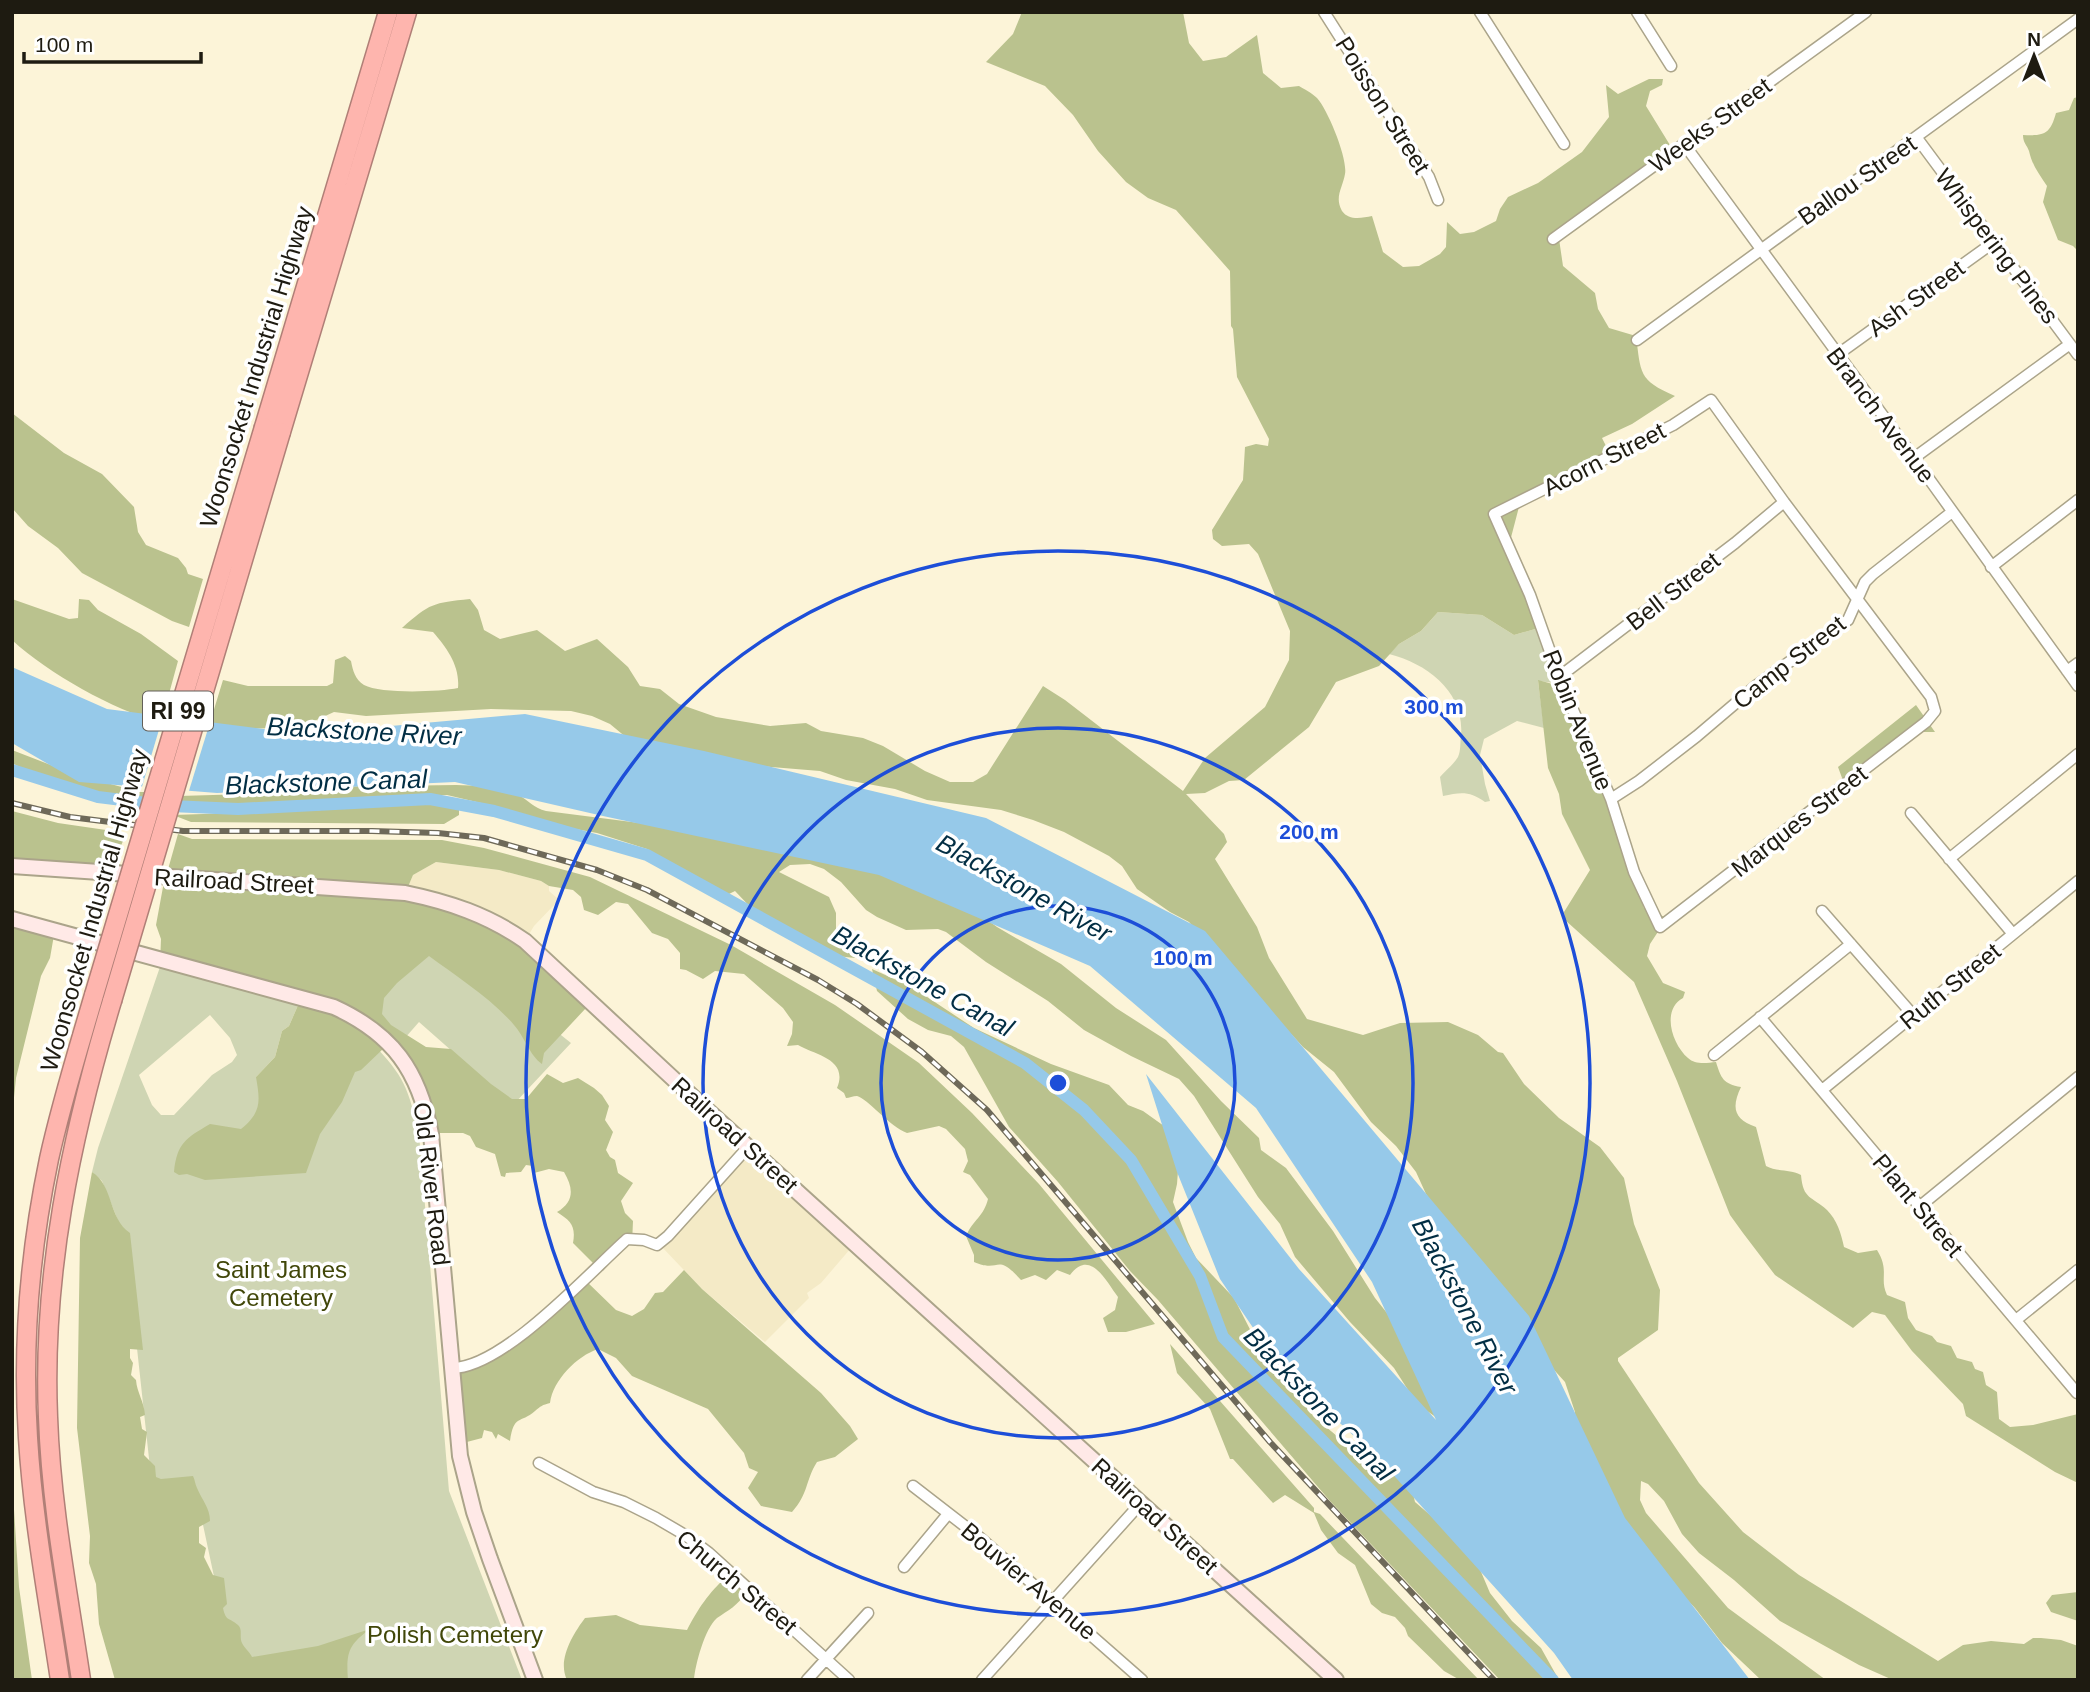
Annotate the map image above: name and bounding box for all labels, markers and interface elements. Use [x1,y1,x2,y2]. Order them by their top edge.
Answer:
scale bar [24,21,201,65]
north arrow [1999,21,2069,91]
text: N [2027,29,2041,50]
street label: Poisson Street [1330,32,1436,179]
text: 100 m [35,33,93,56]
street label: Weeks Street [1644,72,1776,178]
street label: Ballou Street [1793,129,1921,230]
street label: Whispering Pines [1930,163,2064,329]
street label: Woonsocket Industrial Highway [194,203,318,531]
street label: Ash Street [1863,254,1970,342]
street label: Branch Avenue [1821,342,1941,488]
street label: Acorn Street [1538,417,1670,501]
street label: Bell Street [1621,546,1725,636]
street label: Camp Street [1728,610,1851,714]
street label: Robin Avenue [1538,646,1618,794]
road number: RI 99 [143,692,213,730]
text: 300 m [1404,695,1464,718]
water label: Blackstone River [266,711,464,751]
street label: Woonsocket Industrial Highway [35,746,153,1074]
street label: Marques Street [1726,760,1872,882]
water label: Blackstone Canal [224,763,429,801]
text: 200 m [1279,820,1339,843]
water label: Blackstone River [931,828,1118,949]
street label: Railroad Street [153,863,315,899]
water label: Blackstone Canal [827,919,1020,1044]
street label: Ruth Street [1894,937,2006,1035]
text: 100 m [1153,946,1213,969]
street label: Railroad Street [666,1071,804,1199]
centre of rings [1046,1071,1070,1095]
street label: Old River Road [409,1101,455,1267]
street label: Plant Street [1867,1148,1969,1262]
water label: Blackstone River [1406,1213,1525,1400]
park label: Saint James Cemetery [215,1256,347,1311]
water label: Blackstone Canal [1238,1321,1401,1488]
street label: Railroad Street [1086,1452,1224,1580]
street label: Bouvier Avenue [956,1517,1102,1645]
street label: Church Street [672,1524,803,1640]
park label: Polish Cemetery [367,1621,543,1648]

